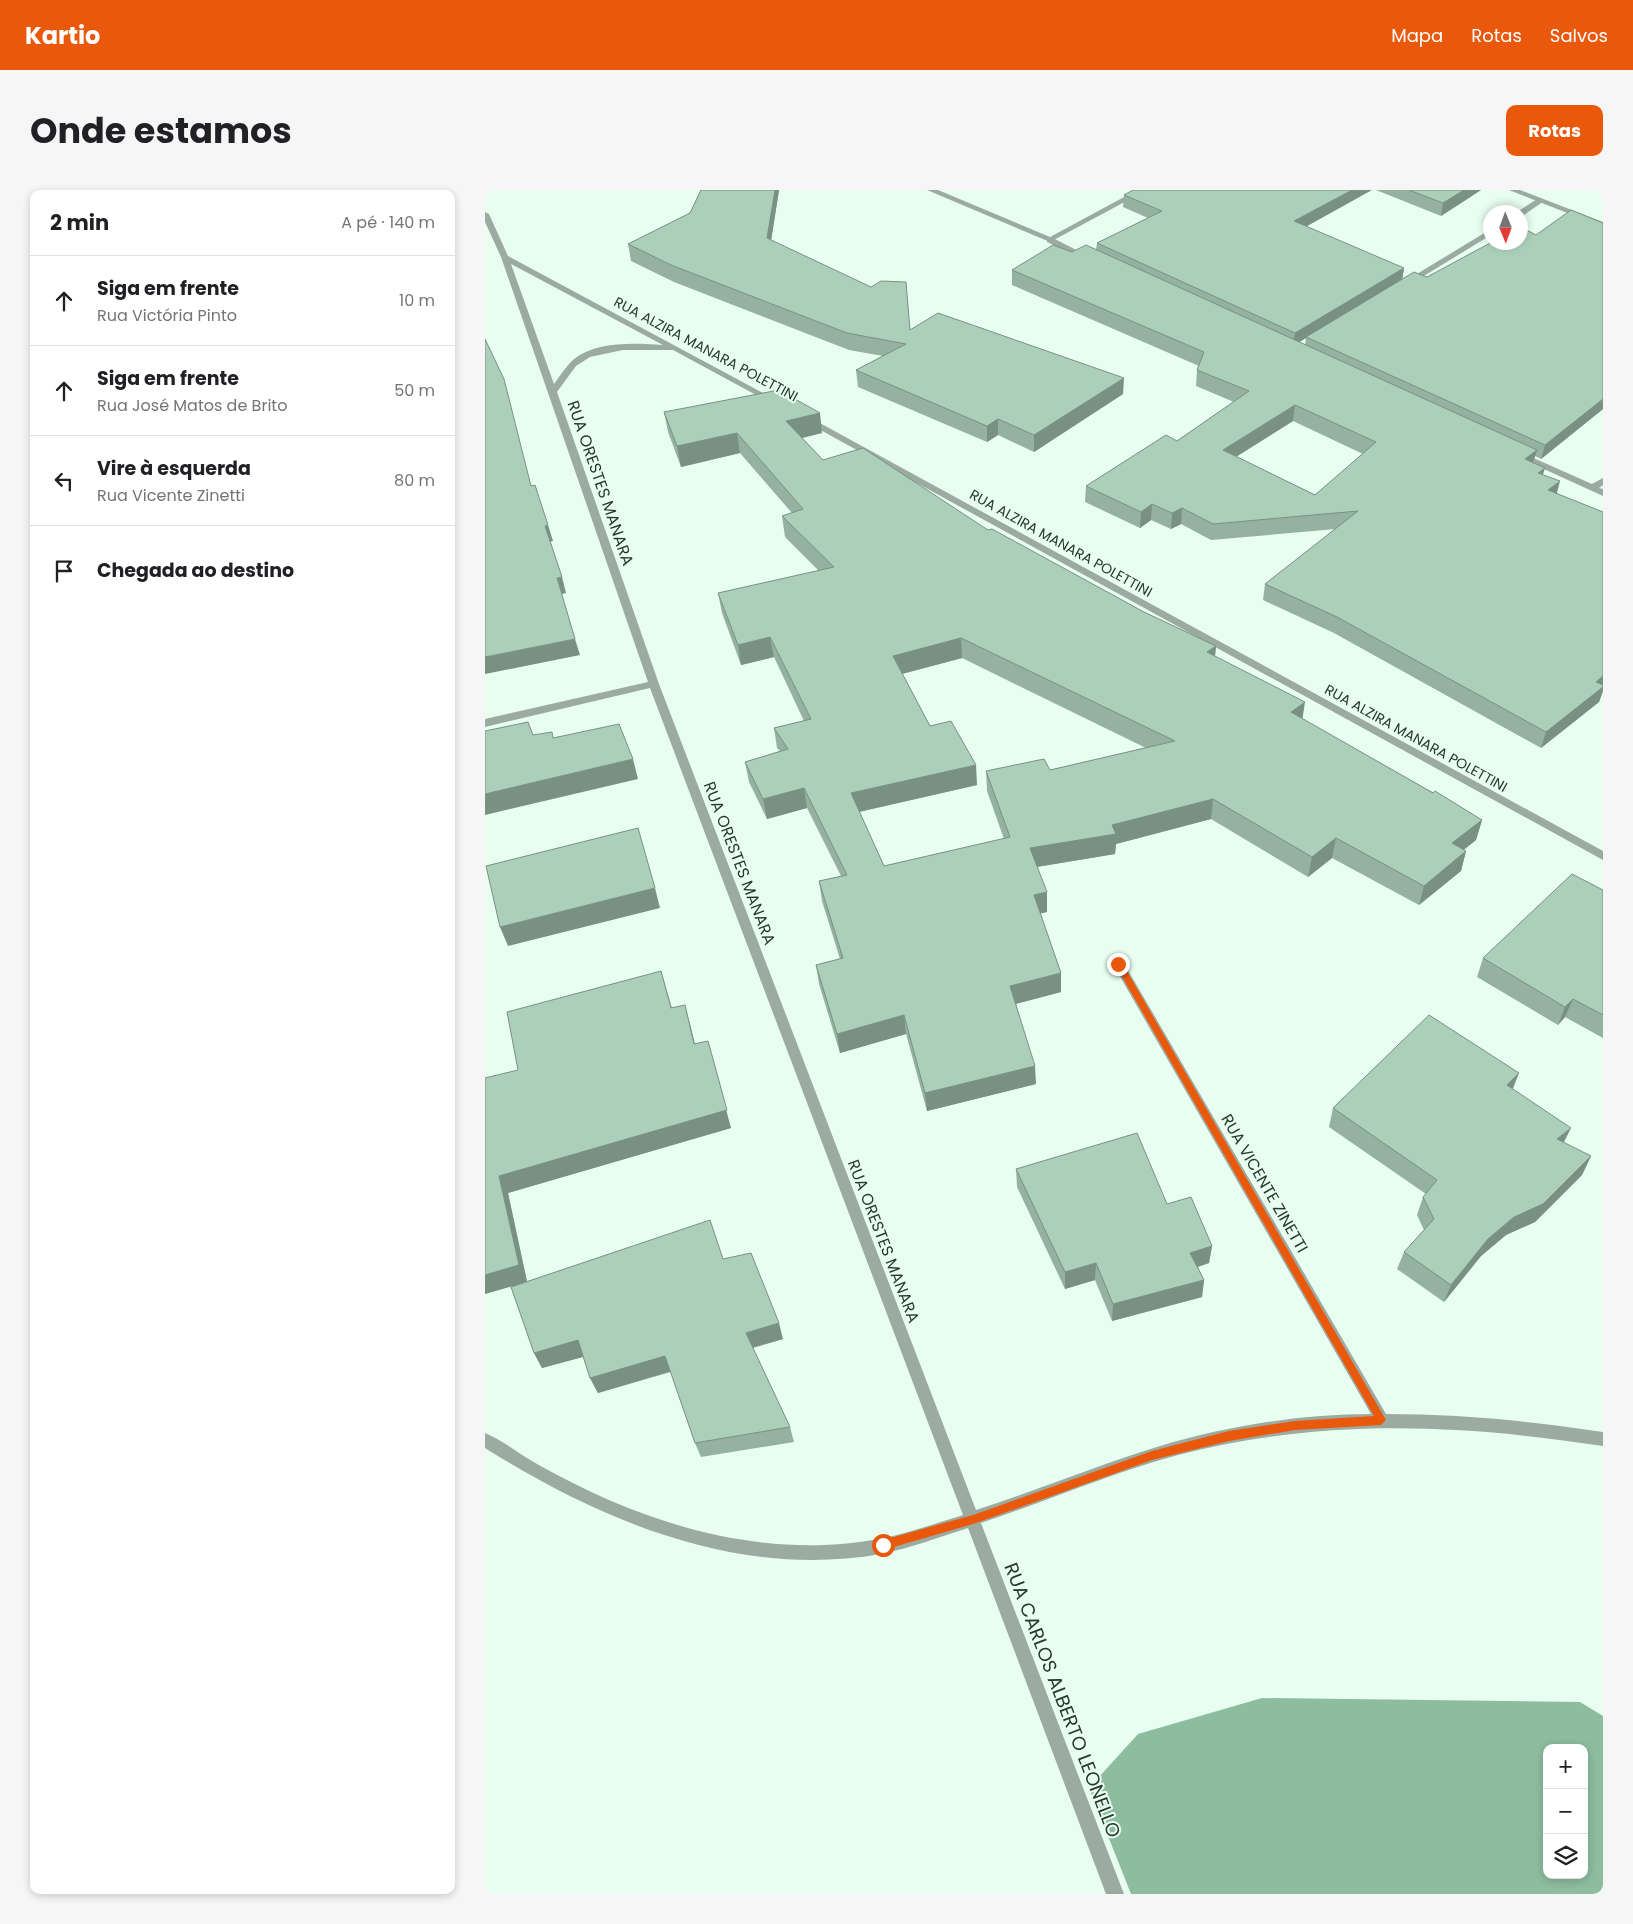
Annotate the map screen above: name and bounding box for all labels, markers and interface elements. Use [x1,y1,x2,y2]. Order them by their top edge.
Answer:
text: Kartio [25,19,100,52]
text: Mapa [1391,23,1443,48]
text: Rotas [1471,23,1522,48]
text: Salvos [1550,23,1608,48]
button: Rotas [1506,105,1603,156]
text: Onde estamos [30,106,292,155]
north arrow [1483,205,1528,250]
text: 2 min [50,208,109,237]
text: A pé · 140 m [341,211,435,234]
text: Siga em frente [97,275,239,302]
icon: ahead [50,287,78,315]
text: 10 m [399,289,435,312]
street label: RUA ALZIRA MANARA POLETTINI [610,292,802,406]
text: Rua Victória Pinto [97,304,237,327]
text: Siga em frente [97,365,239,392]
icon: ahead [50,377,78,405]
text: 50 m [394,379,435,402]
text: Rua José Matos de Brito [97,394,287,417]
street label: RUA ORESTES MANARA [561,398,640,569]
text: Vire à esquerda [97,455,251,482]
icon: left [50,467,78,495]
text: 80 m [394,469,435,492]
text: Rua Vicente Zinetti [97,484,245,507]
street label: RUA ALZIRA MANARA POLETTINI [966,484,1156,602]
icon: arrive [50,557,78,585]
text: Chegada ao destino [97,557,294,584]
street label: RUA ALZIRA MANARA POLETTINI [1321,679,1511,797]
street label: RUA ORESTES MANARA [698,778,781,948]
route end [1107,953,1130,976]
street label: RUA VICENTE ZINETTI [1215,1110,1314,1257]
street label: RUA ORESTES MANARA [842,1156,925,1326]
route start [872,1534,895,1557]
street label: RUA CARLOS ALBERTO LEONELLO [998,1559,1128,1841]
map controls [1543,1744,1588,1879]
button: + [1543,1744,1588,1789]
button: − [1543,1789,1588,1834]
button: layers [1543,1834,1588,1879]

